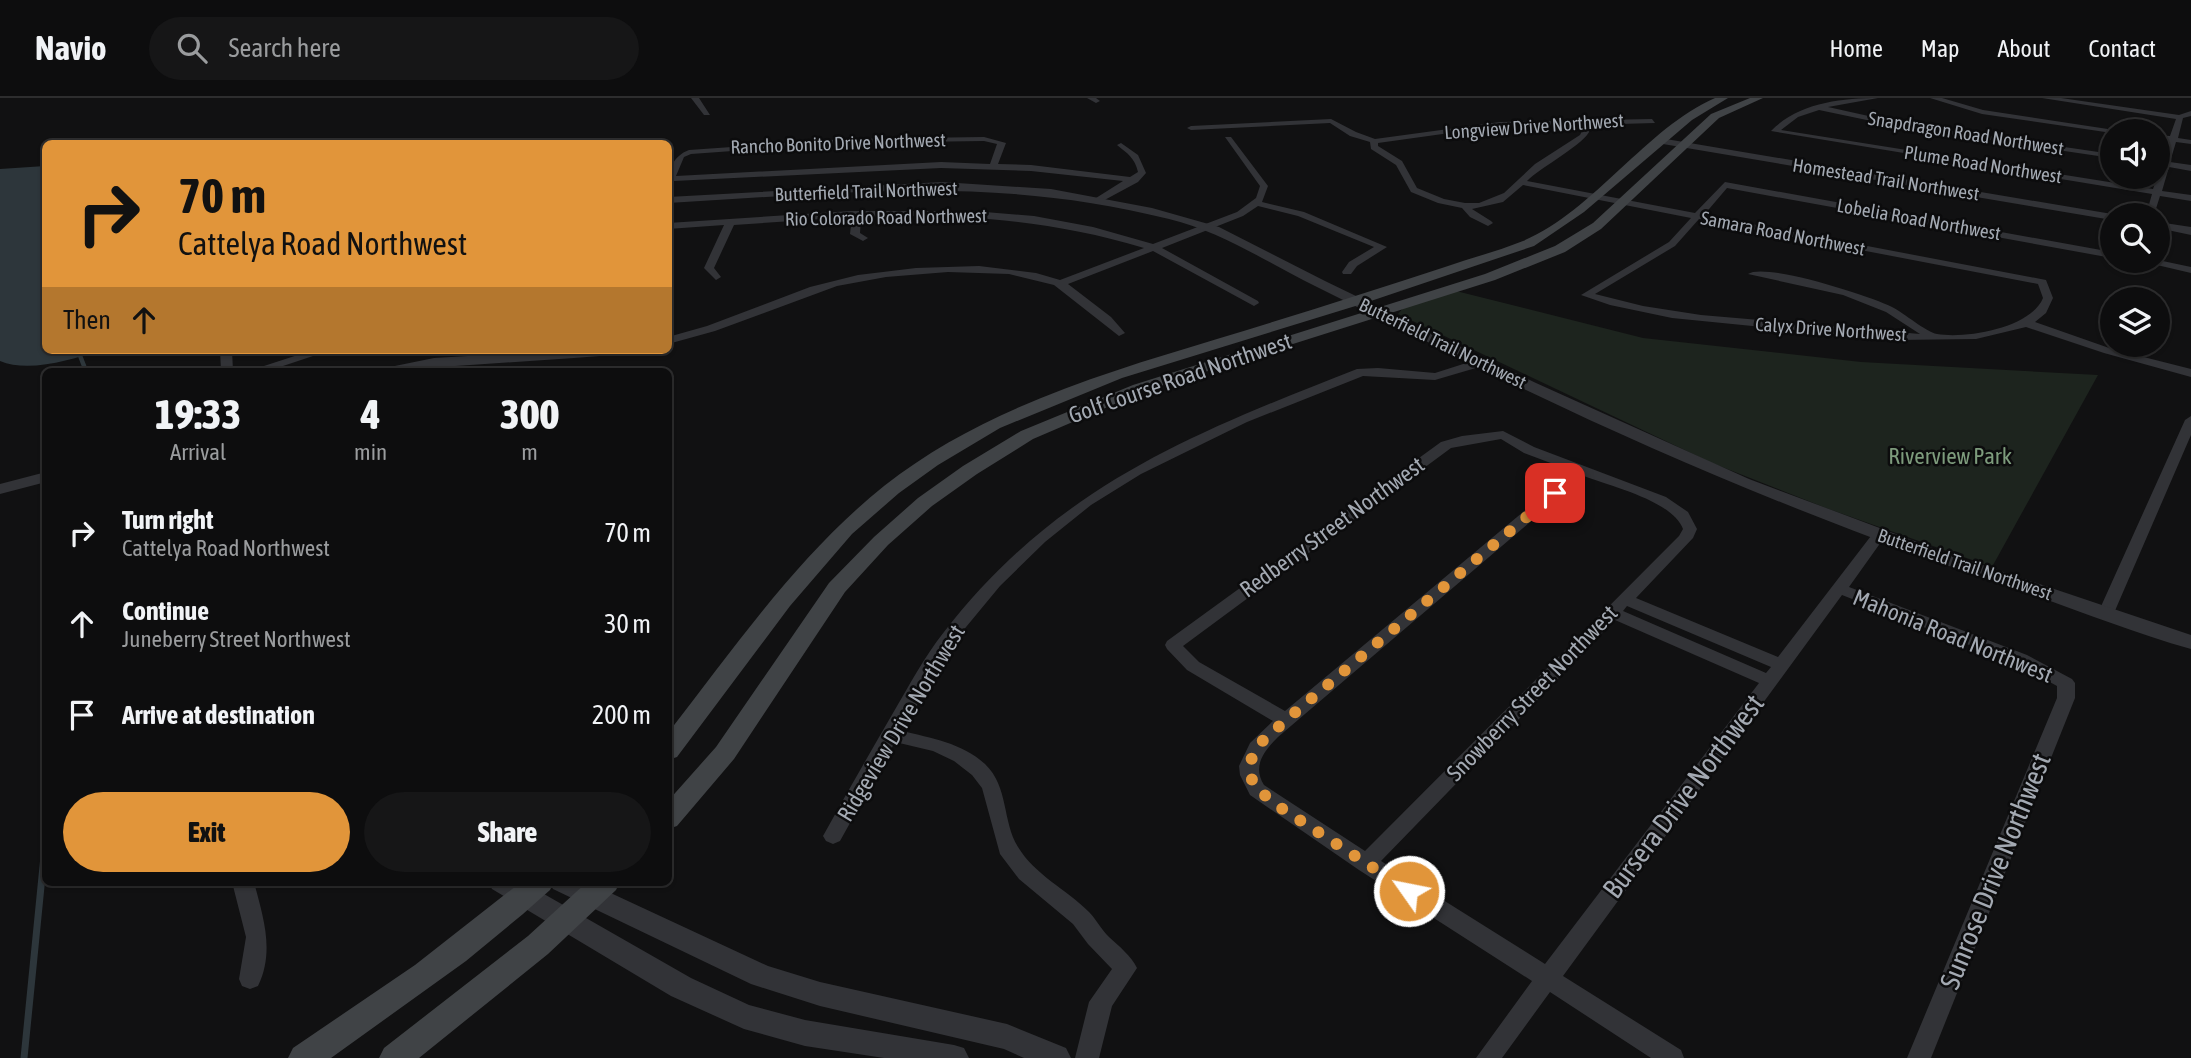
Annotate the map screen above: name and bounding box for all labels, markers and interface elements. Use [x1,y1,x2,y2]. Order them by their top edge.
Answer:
search box [149,17,639,80]
text: Navio [35,29,107,67]
icon: search [173,29,211,67]
text: Search here [229,33,341,63]
text: Home [1829,35,1883,62]
text: Map [1921,35,1959,62]
text: About [1997,35,2050,62]
text: Contact [2088,35,2156,62]
street label: Snapdragon Road Northwest [1867,107,2065,159]
street label: Longview Drive Northwest [1443,109,1625,143]
map controls [2100,119,2170,357]
button: sound [2100,119,2170,189]
street label: Rancho Bonito Drive Northwest [730,128,946,158]
street label: Plume Road Northwest [1903,141,2063,187]
street label: Homestead Trail Northwest [1791,153,1981,205]
text: 70 m [178,167,266,223]
icon: right [63,168,154,259]
street label: Butterfield Trail Northwest [774,177,958,205]
street label: Lobelia Road Northwest [1835,194,2003,244]
button: search [2100,203,2170,273]
street label: Rio Colorado Road Northwest [785,204,987,230]
street label: Samara Road Northwest [1699,206,1867,260]
text: Cattelya Road Northwest [178,225,467,262]
button: layers [2100,287,2170,357]
street label: Butterfield Trail Northwest [1356,293,1530,393]
icon: ahead [125,301,163,339]
text: Then [63,305,111,335]
street label: Calyx Drive Northwest [1754,313,1908,345]
street label: Golf Course Road Northwest [1065,328,1295,428]
text: 19:33 [155,390,241,438]
text: 4 [361,390,380,438]
text: 300 [500,390,559,438]
text: Arrival [170,439,226,465]
text: min [354,439,387,465]
text: m [521,439,538,465]
park label: Riverview Park [1888,443,2012,469]
street label: Redberry Street Northwest [1235,451,1429,603]
pin [1525,463,1585,523]
icon: arrive [1536,474,1574,512]
text: Turn right [122,505,213,535]
icon: right [63,514,101,552]
text: 70 m [604,518,651,548]
street label: Butterfield Trail Northwest [1875,524,2055,604]
text: Cattelya Road Northwest [122,535,330,561]
street label: Mahonia Road Northwest [1849,584,2057,688]
text: Continue [122,596,209,626]
street label: Snowberry Street Northwest [1441,600,1623,786]
icon: ahead [63,605,101,643]
text: 30 m [604,609,651,639]
street label: Ridgeview Drive Northwest [832,620,970,826]
text: Juneberry Street Northwest [122,626,351,652]
street label: Bursera Drive Northwest [1596,688,1770,904]
icon: arrive [63,696,101,734]
text: Arrive at destination [122,700,315,730]
text: 200 m [592,700,651,730]
street label: Sunrose Drive Northwest [1933,748,2057,994]
button: Exit [63,792,350,872]
button: Share [364,792,651,872]
position arrow [1372,854,1446,928]

